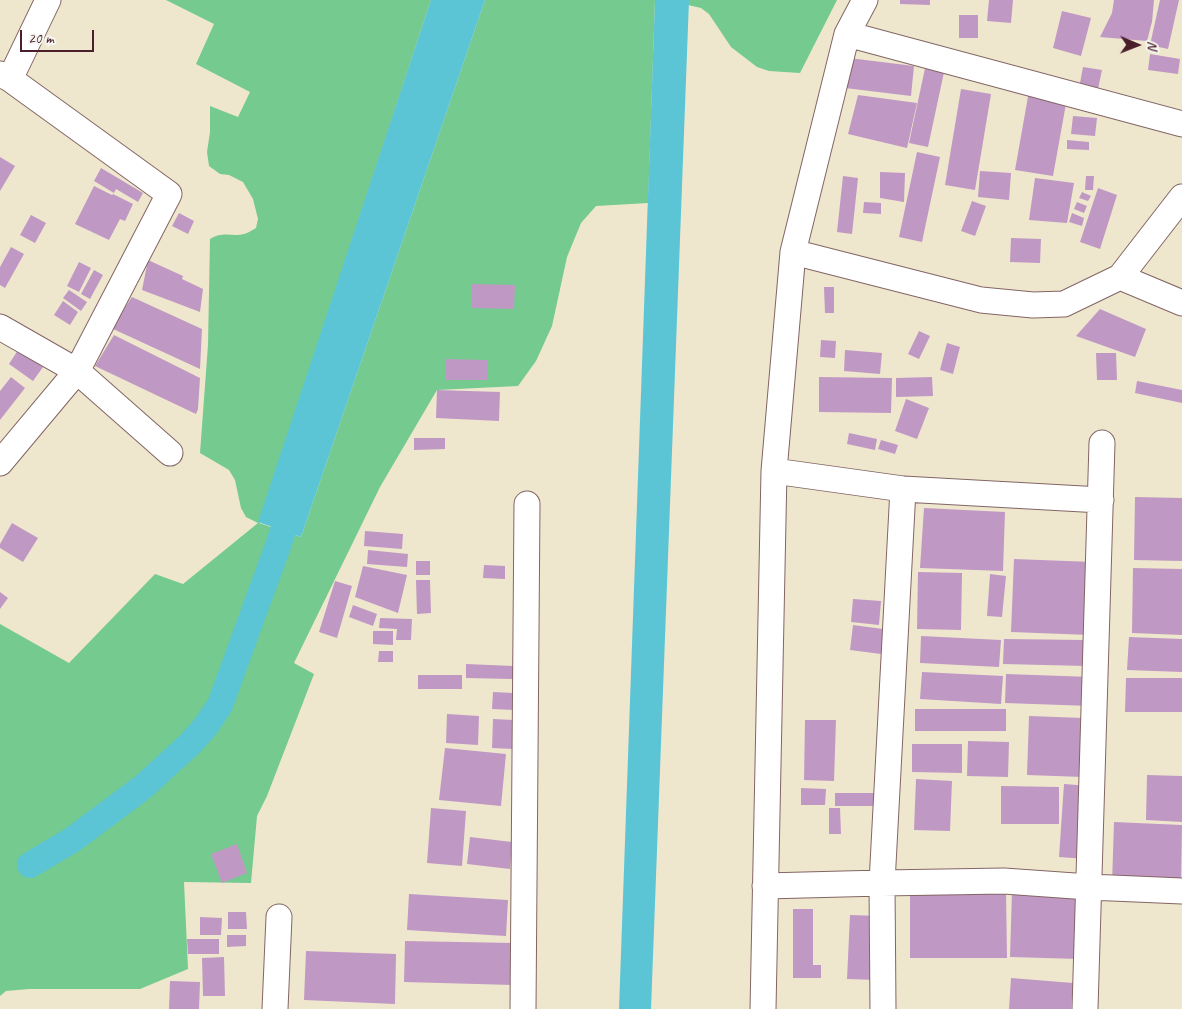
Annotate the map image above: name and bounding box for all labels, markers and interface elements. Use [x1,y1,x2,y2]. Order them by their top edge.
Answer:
scale bar [22,20,96,52]
north arrow [1112,20,1162,70]
text: 20 m [28,29,54,48]
text: N [1144,41,1161,50]

